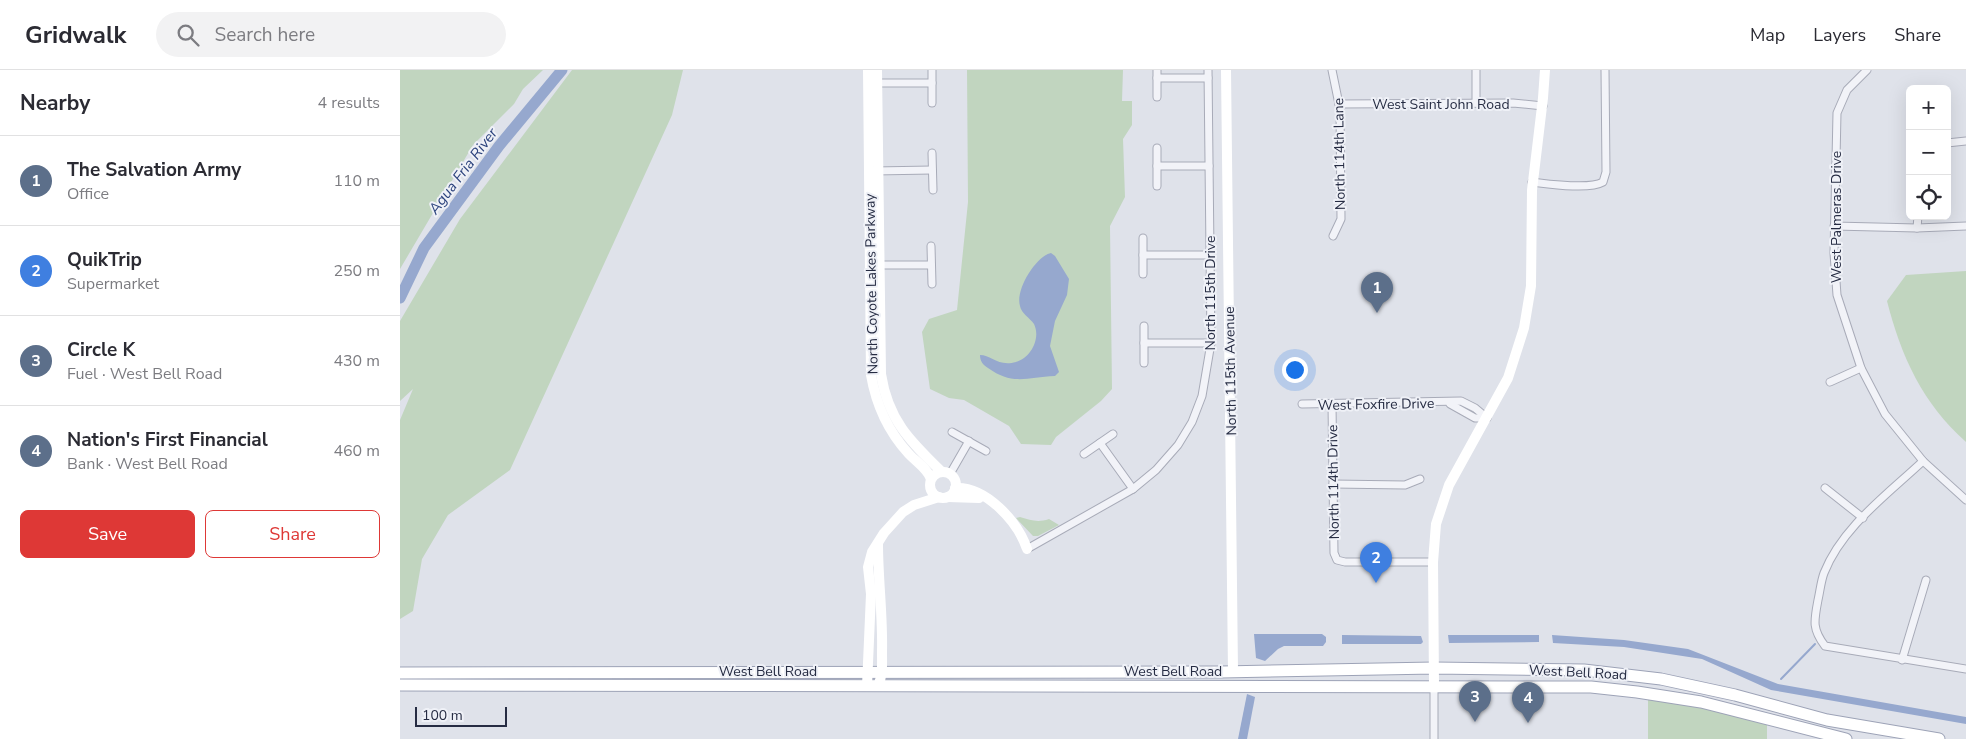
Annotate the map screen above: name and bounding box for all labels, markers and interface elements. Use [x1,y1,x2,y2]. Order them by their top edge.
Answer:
search box [156,12,506,57]
text: Gridwalk [25,19,126,51]
icon: search [174,21,202,49]
text: Search here [214,22,315,48]
text: Map [1750,23,1785,47]
text: Layers [1813,23,1866,47]
text: Share [1894,23,1941,47]
map controls [1906,85,1951,220]
button: + [1906,85,1951,130]
text: Nearby [20,89,90,117]
text: 4 results [318,92,380,114]
street label: West Saint John Road [1372,95,1510,114]
street label: North 114th Lane [1329,98,1350,210]
water label: Agua Fria River [423,123,502,219]
button: − [1906,130,1951,175]
street label: West Palmeras Drive [1827,151,1846,283]
text: The Salvation Army [67,157,241,183]
text: 1 [31,170,41,192]
text: 110 m [333,170,380,192]
button: locate [1906,175,1951,220]
text: Office [67,183,109,205]
street label: North Coyote Lakes Parkway [860,193,883,375]
street label: North 115th Drive [1201,236,1220,350]
text: QuikTrip [67,247,142,273]
text: 2 [31,260,41,282]
text: 250 m [333,260,380,282]
pin: 1 [1361,272,1393,313]
text: Supermarket [67,273,159,295]
street label: North 115th Avenue [1220,306,1241,436]
text: Circle K [67,337,135,363]
text: 3 [31,350,41,372]
text: 430 m [333,350,380,372]
your location [1282,357,1308,383]
text: Fuel · West Bell Road [67,363,222,385]
street label: West Foxfire Drive [1318,394,1434,415]
street label: North 114th Drive [1323,424,1344,540]
text: Nation's First Financial [67,427,268,453]
text: 4 [31,440,41,462]
text: 460 m [333,440,380,462]
text: Bank · West Bell Road [67,453,228,475]
button: Save [20,510,195,558]
button: Share [205,510,380,558]
pin: 2 [1360,542,1392,583]
street label: West Bell Road [1528,660,1628,685]
street label: West Bell Road [719,662,817,681]
street label: West Bell Road [1124,662,1222,681]
pin: 3 [1459,681,1491,722]
pin: 4 [1512,682,1544,723]
scale bar [415,704,508,727]
text: 100 m [422,706,463,725]

